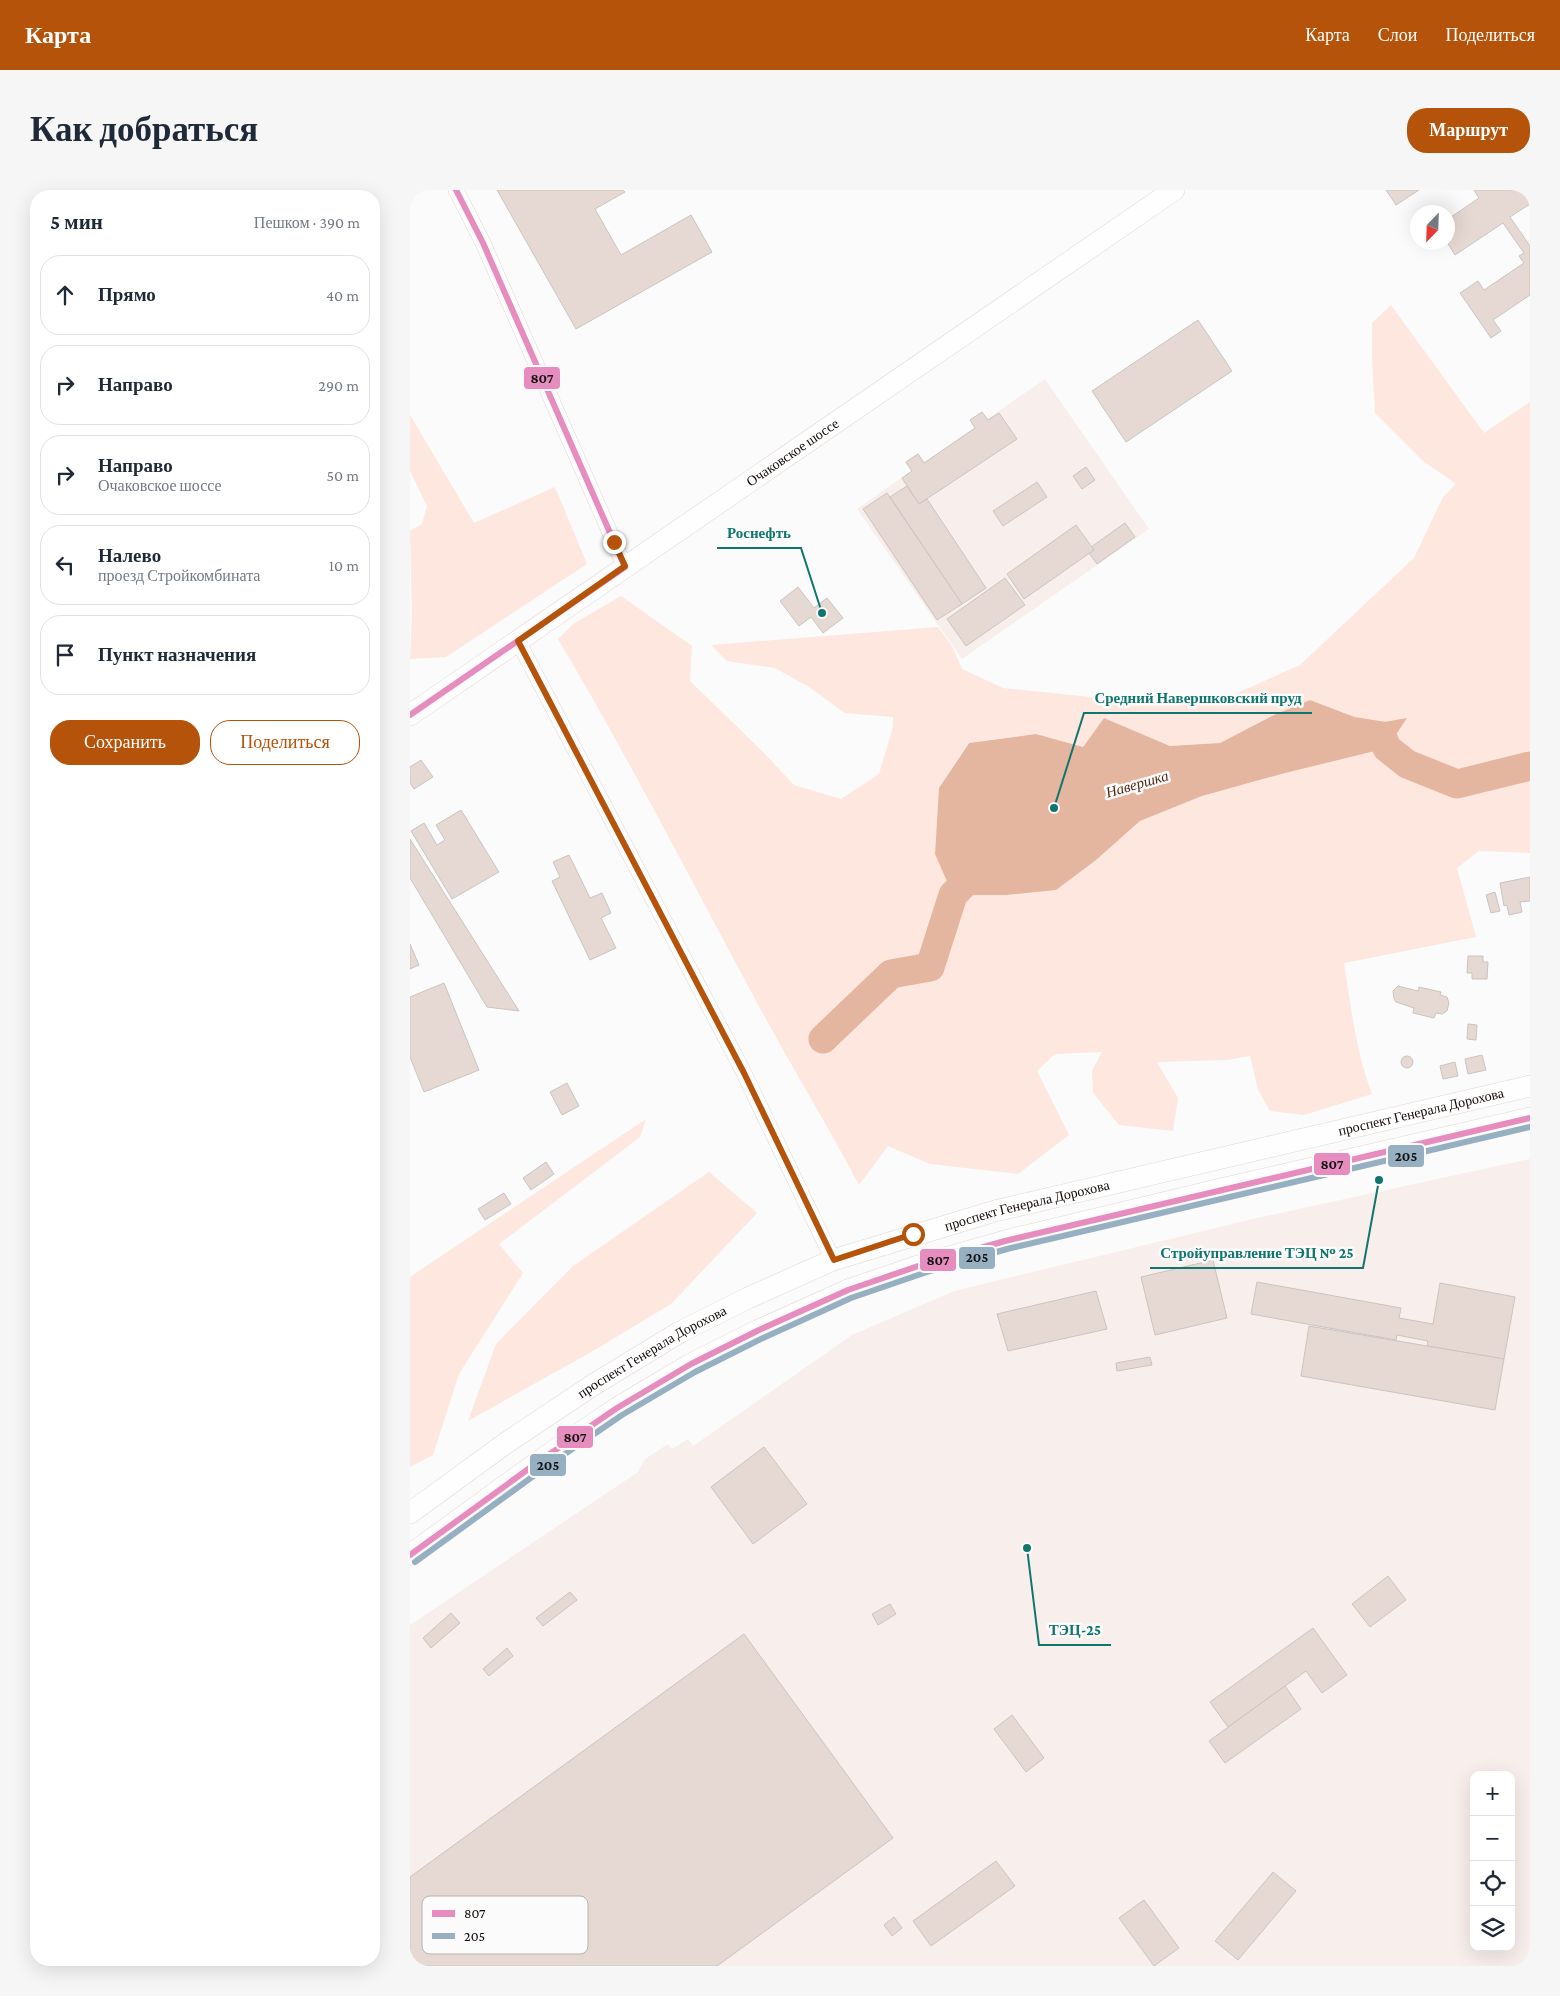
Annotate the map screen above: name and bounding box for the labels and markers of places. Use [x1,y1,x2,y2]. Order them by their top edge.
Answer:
callout: Роснефть [717,518,801,548]
callout: Средний Навершковский пруд [1084,683,1312,713]
callout: Стройуправление ТЭЦ № 25 [1150,1238,1363,1268]
callout: ТЭЦ-25 [1039,1615,1111,1645]

